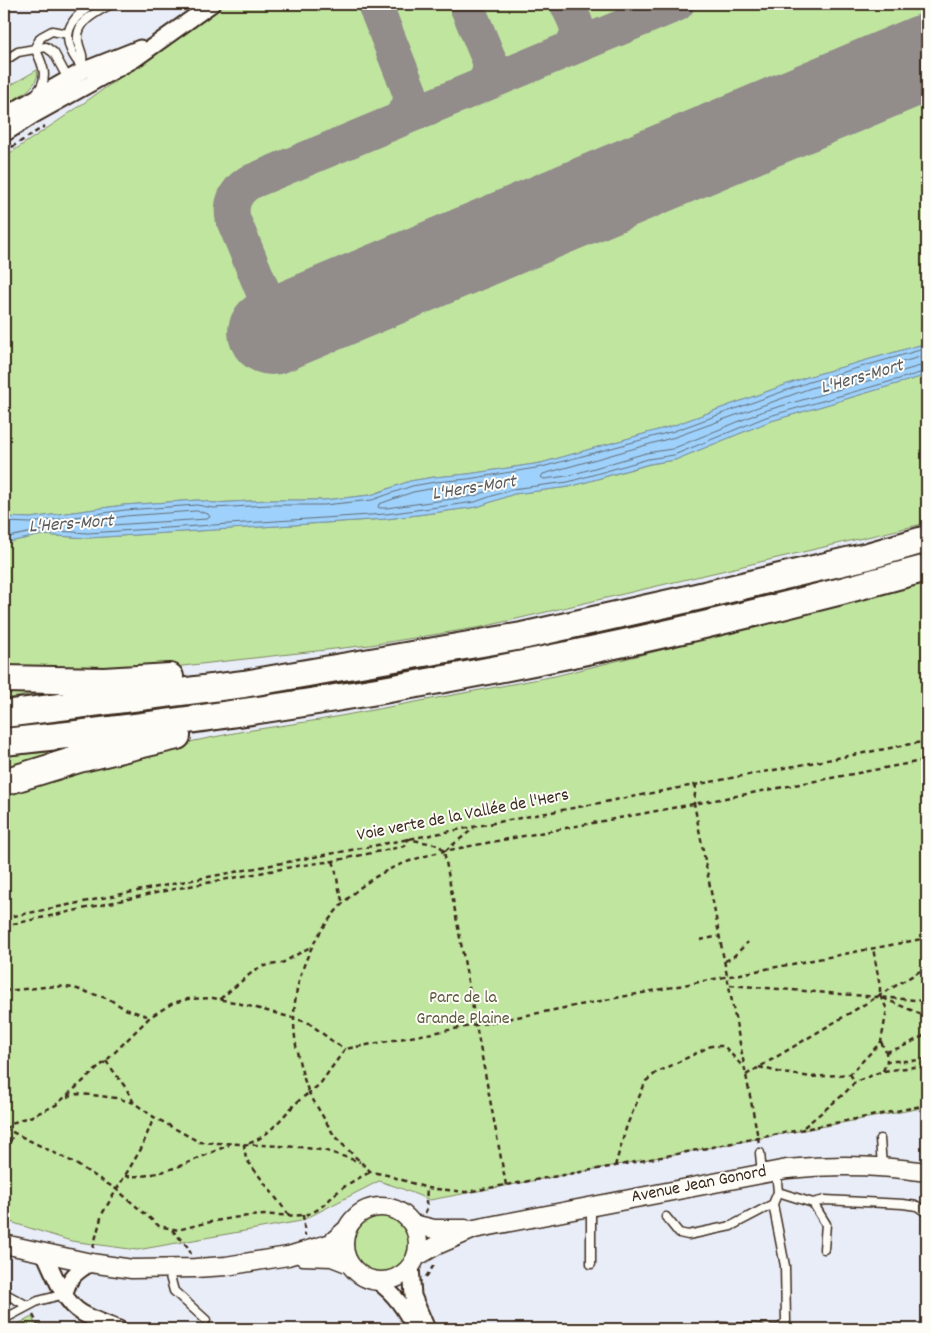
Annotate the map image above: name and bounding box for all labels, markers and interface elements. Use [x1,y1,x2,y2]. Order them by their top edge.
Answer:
water label: L'Hers-Mort [818,353,908,403]
water label: L'Hers-Mort [430,469,520,509]
water label: L'Hers-Mort [28,508,116,541]
street label: Voie verte de la Vallée de l'Hers [355,783,571,849]
park label: Parc de la Grande Plaine [416,986,510,1032]
street label: Avenue Jean Gonord [629,1160,769,1210]

